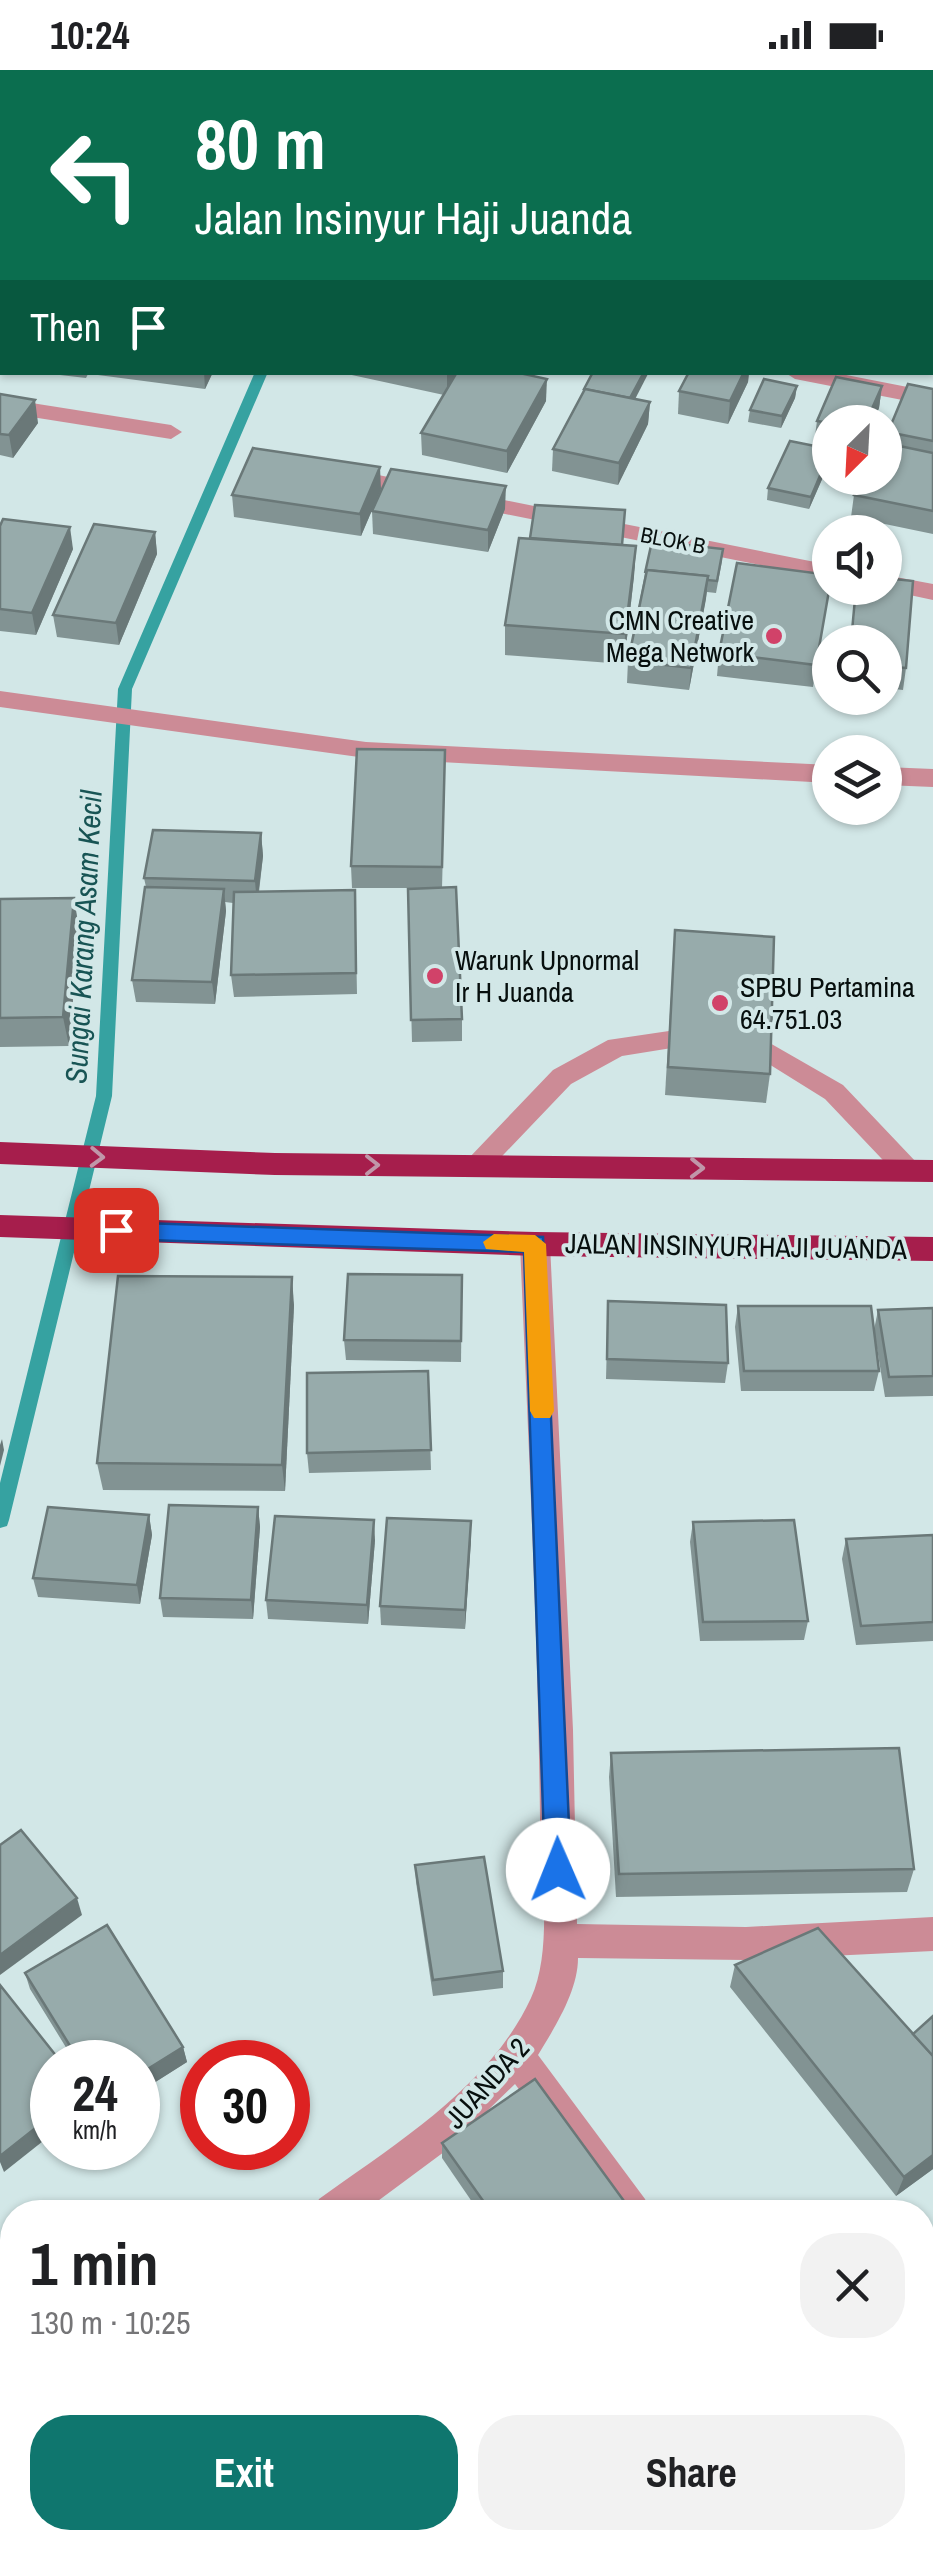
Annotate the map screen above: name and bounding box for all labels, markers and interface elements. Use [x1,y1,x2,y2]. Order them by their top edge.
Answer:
text: 10:24 [50,10,130,61]
text: 80 m [195,97,326,191]
icon: left [30,110,160,240]
text: Jalan Insinyur Haji Juanda [195,187,632,248]
icon: arrive [121,300,176,355]
text: Then [30,302,101,353]
north arrow [812,405,902,495]
map controls [812,405,902,825]
button: sound [812,515,902,605]
street label: BLOK B [638,519,708,561]
place label: CMN Creative Mega Network [606,601,755,671]
marker: CMN Creative Mega Network [763,625,785,647]
button: search [812,625,902,715]
button: layers [812,735,902,825]
water label: Sungai Karang Asam Kecil [55,789,111,1085]
place label: Warunk Upnormal Ir H Juanda [455,941,639,1011]
marker: Warunk Upnormal Ir H Juanda [424,965,446,987]
place label: SPBU Pertamina 64.751.03 [740,968,915,1038]
marker: SPBU Pertamina 64.751.03 [709,992,731,1014]
one-way arrow [90,1146,106,1167]
one-way arrow [366,1154,381,1176]
one-way arrow [690,1157,706,1179]
pin [74,1188,159,1273]
icon: arrive [89,1203,144,1258]
street label: JALAN INSINYUR HAJI JUANDA [565,1224,908,1268]
position arrow [506,1818,610,1922]
street label: JUANDA 2 [436,2030,538,2136]
speed limit sign: 30 [180,2040,310,2170]
text: 24 [72,2059,118,2127]
text: km/h [73,2113,117,2147]
text: 1 min [30,2223,159,2304]
button: close [800,2233,905,2338]
text: 130 m · 10:25 [30,2301,190,2344]
button: Exit [30,2415,458,2530]
button: Share [478,2415,905,2530]

